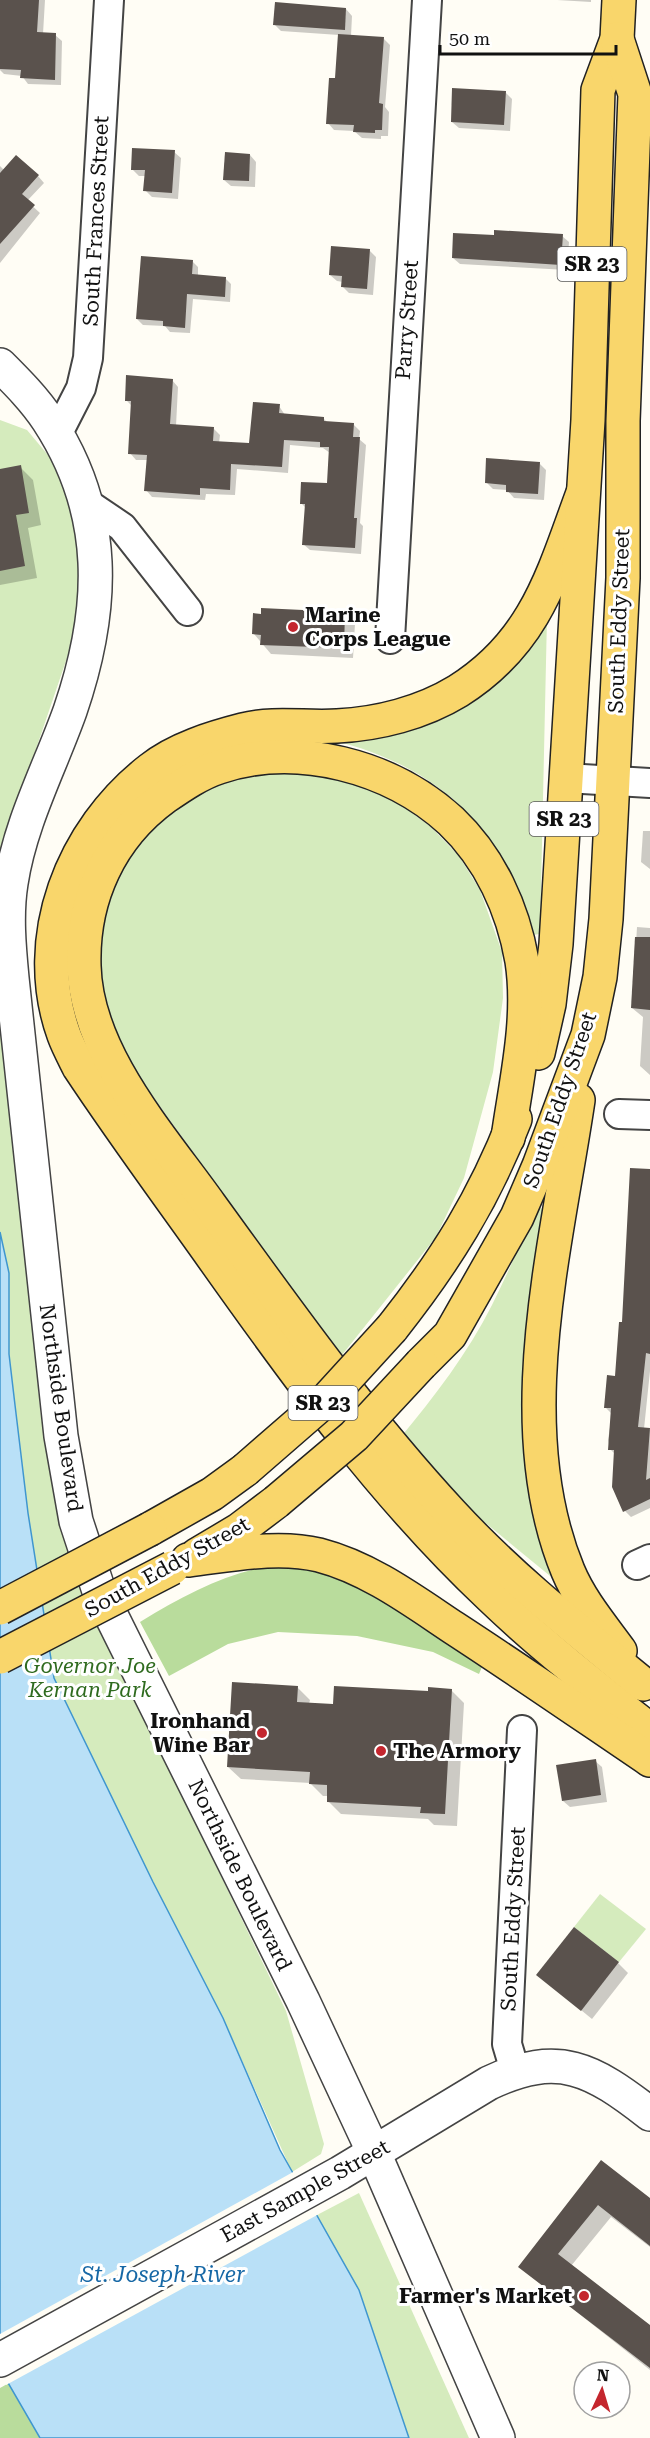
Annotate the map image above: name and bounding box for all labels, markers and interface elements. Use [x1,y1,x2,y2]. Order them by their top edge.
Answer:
scale bar [440,18,616,56]
text: 50 m [449,28,490,49]
street label: South Frances Street [79,115,114,327]
road number: SR 23 [558,247,626,281]
street label: Parry Street [391,259,423,381]
street label: South Eddy Street [604,528,634,714]
place label: Marine Corps League [305,603,451,651]
marker: Marine Corps League [286,620,300,634]
road number: SR 23 [530,802,598,836]
street label: South Eddy Street [519,1009,601,1191]
street label: Northside Boulevard [35,1302,88,1514]
road number: SR 23 [288,1386,358,1420]
street label: South Eddy Street [80,1512,254,1622]
park label: Governor Joe Kernan Park [24,1654,156,1702]
place label: Ironhand Wine Bar [150,1709,250,1757]
marker: Ironhand Wine Bar [255,1726,269,1740]
place label: The Armory [393,1739,521,1763]
marker: The Armory [374,1744,388,1758]
street label: Northside Boulevard [183,1775,297,1975]
street label: South Eddy Street [496,1826,530,2012]
street label: East Sample Street [216,2135,394,2247]
water label: St. Joseph River [80,2262,245,2287]
place label: Farmer's Market [399,2284,572,2308]
marker: Farmer's Market [577,2289,591,2303]
north arrow [572,2360,632,2420]
text: N [596,2366,610,2385]

